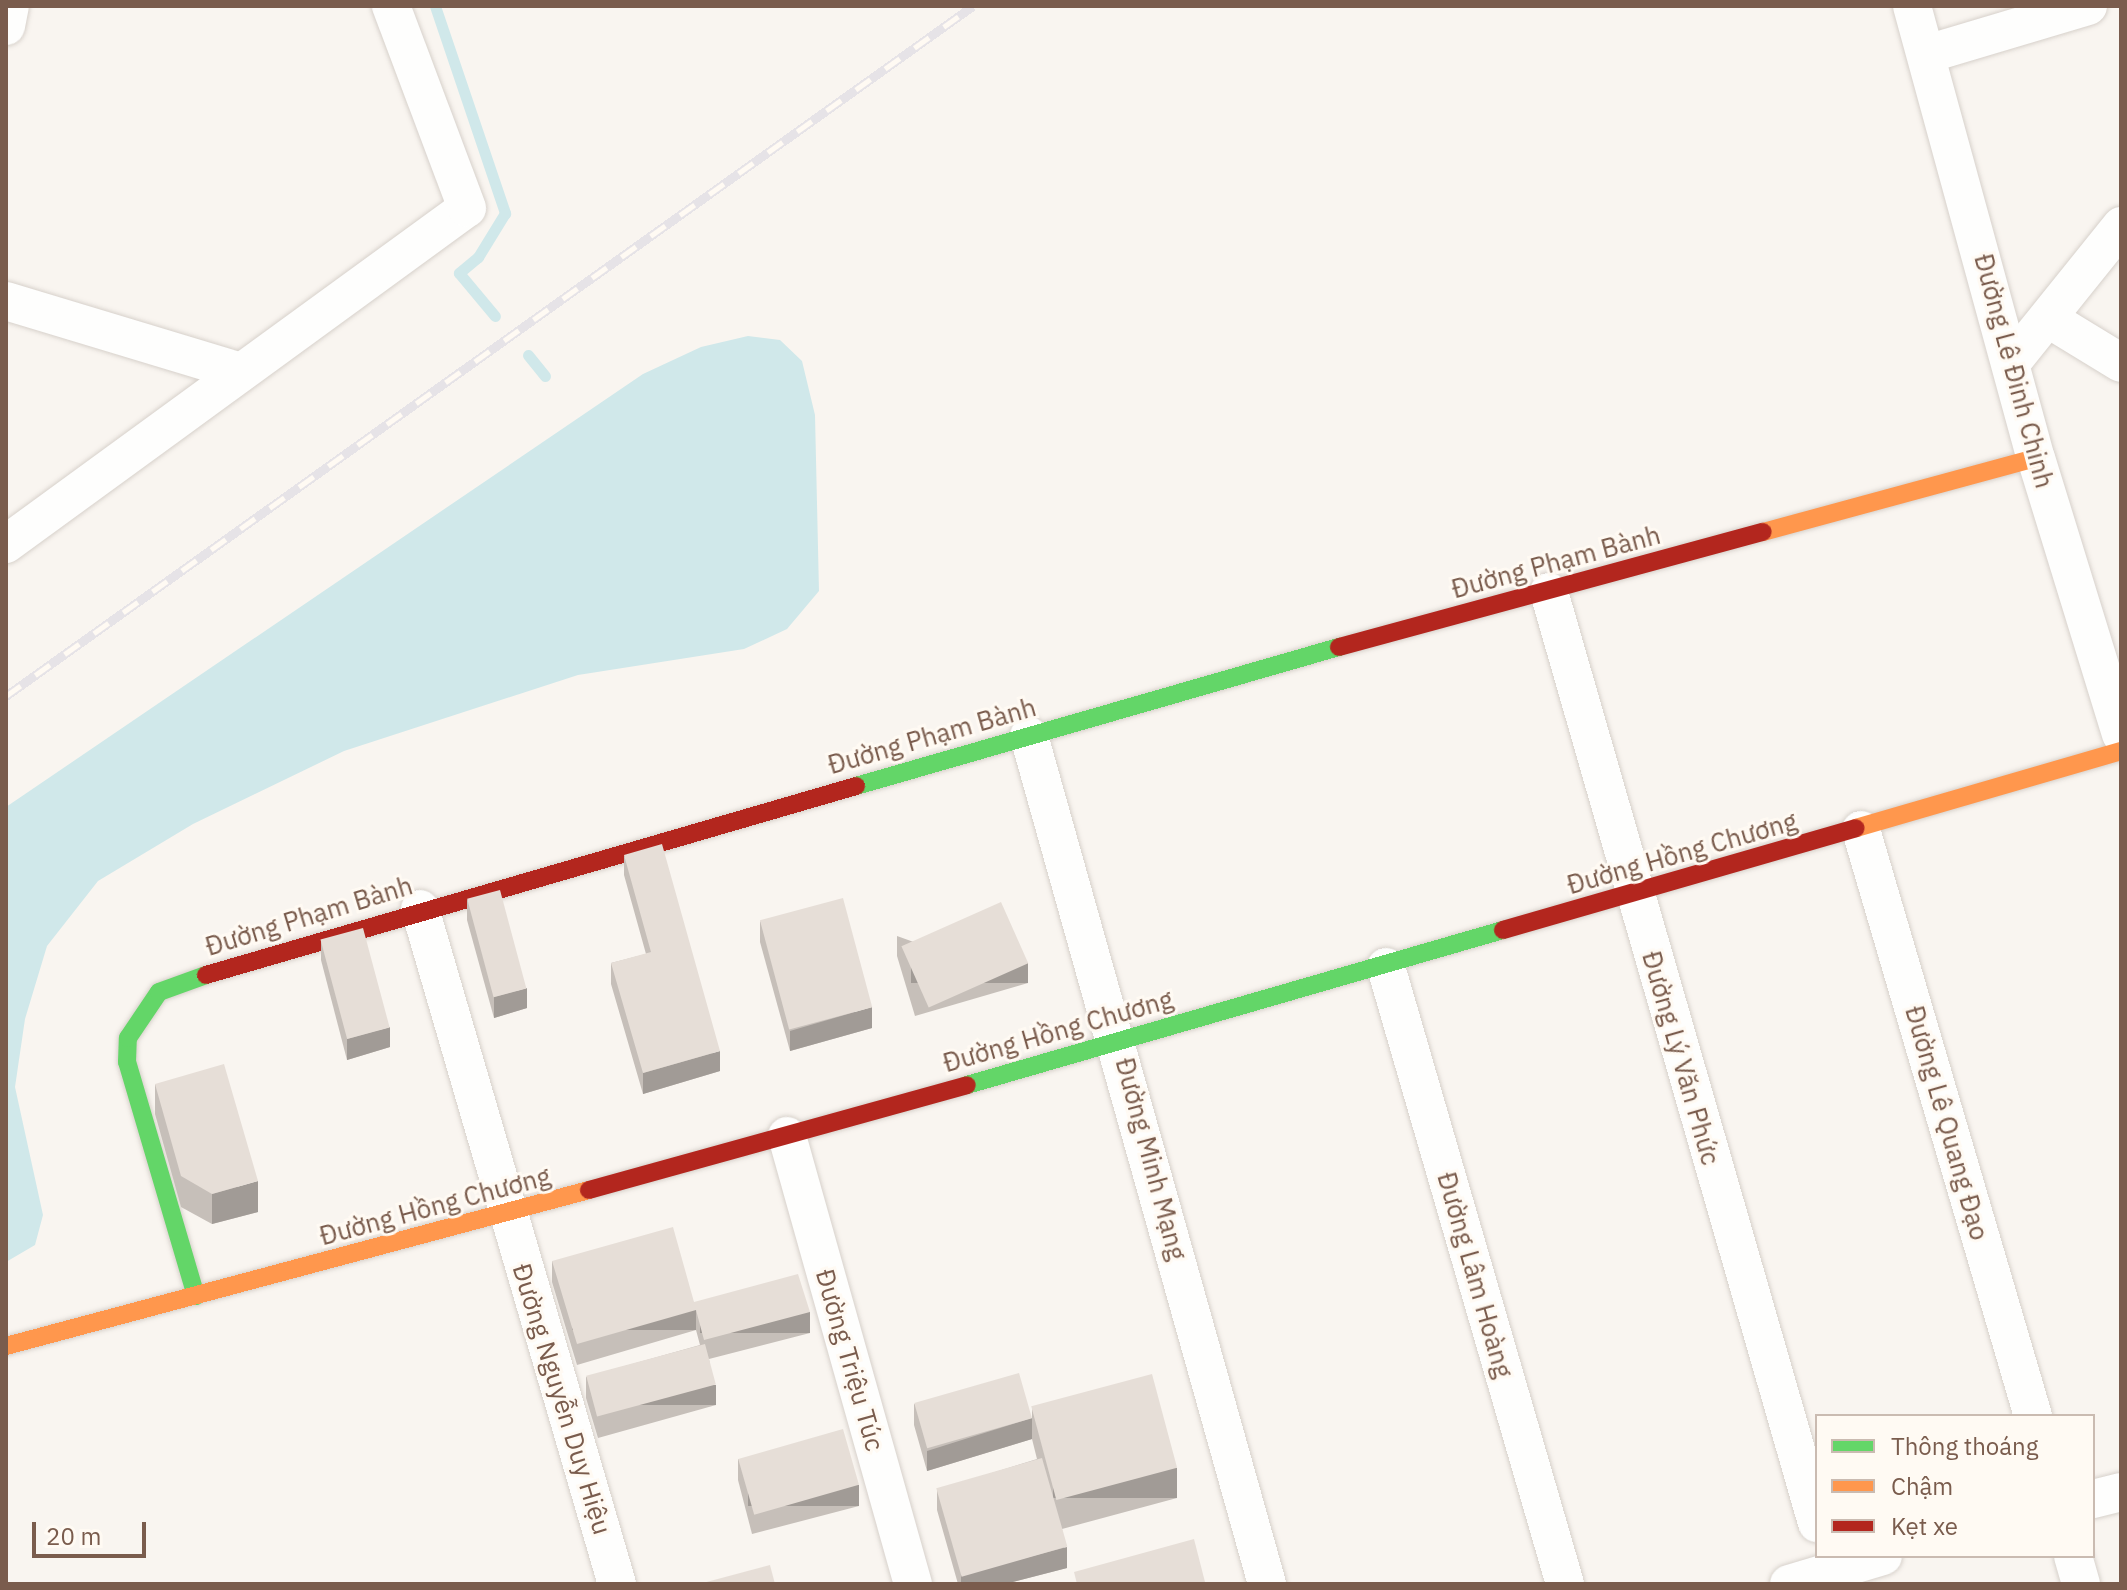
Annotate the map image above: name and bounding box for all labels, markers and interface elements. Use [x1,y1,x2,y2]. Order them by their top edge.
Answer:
street label: Đường Lê Đinh Chinh [1968,250,2060,492]
street label: Đường Phạm Bành [1448,519,1664,605]
street label: Đường Phạm Bành [824,691,1040,781]
street label: Đường Hồng Chương [1563,805,1801,901]
street label: Đường Phạm Bành [202,870,416,962]
street label: Đường Lý Văn Phức [1636,948,1726,1168]
street label: Đường Hồng Chương [939,983,1177,1079]
street label: Đường Lê Quang Đạo [1899,1002,1995,1244]
street label: Đường Minh Mạng [1109,1054,1193,1264]
street label: Đường Hồng Chương [316,1160,554,1252]
street label: Đường Lâm Hoàng [1431,1169,1519,1381]
street label: Đường Nguyễn Duy Hiệu [506,1260,618,1538]
street label: Đường Triệu Túc [809,1265,891,1455]
legend [1815,1414,2095,1558]
text: Thông thoáng [1891,1430,2038,1462]
text: Chậm [1891,1470,1953,1502]
scale bar [36,1506,150,1556]
text: Kẹt xe [1891,1510,1958,1542]
text: 20 m [46,1520,101,1552]

